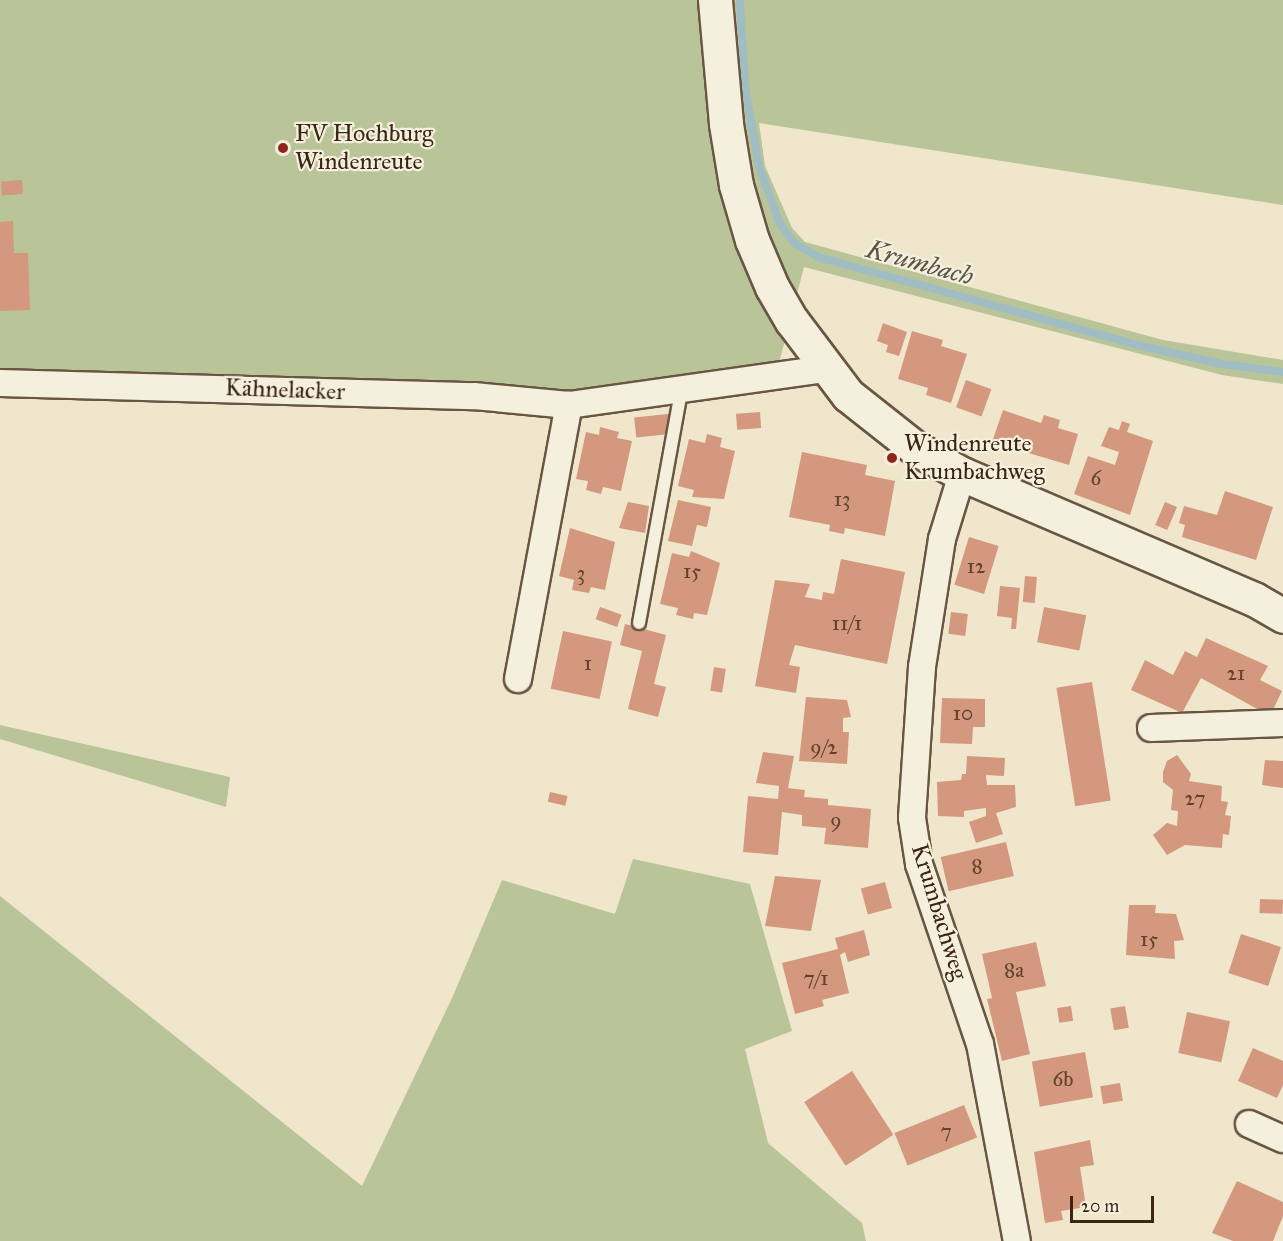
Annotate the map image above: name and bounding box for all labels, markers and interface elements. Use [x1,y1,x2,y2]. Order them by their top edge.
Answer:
place label: FV Hochburg Windenreute [295,120,433,176]
marker: FV Hochburg Windenreute [276,141,290,155]
water label: Krumbach [863,234,977,292]
street label: Kähnelacker [224,374,346,406]
place label: Windenreute Krumbachweg [904,430,1045,486]
marker: Windenreute Krumbachweg [885,451,899,465]
house number: 6 [1091,465,1101,491]
house number: 13 [834,486,850,512]
house number: 12 [967,553,985,579]
house number: 15 [683,558,701,584]
house number: 3 [577,560,585,586]
house number: 11/1 [832,610,862,636]
house number: 1 [584,650,592,676]
house number: 21 [1227,660,1245,686]
house number: 10 [953,700,973,726]
house number: 9/2 [810,734,838,760]
house number: 27 [1184,785,1206,811]
house number: 9 [830,807,842,833]
street label: Krumbachweg [905,841,973,983]
house number: 8 [971,853,983,879]
house number: 15 [1140,926,1158,952]
house number: 8a [1004,957,1024,983]
house number: 7/1 [803,965,829,991]
house number: 6b [1053,1066,1073,1092]
house number: 7 [940,1118,952,1144]
scale bar [1073,1184,1157,1222]
text: 20 m [1081,1195,1119,1217]

